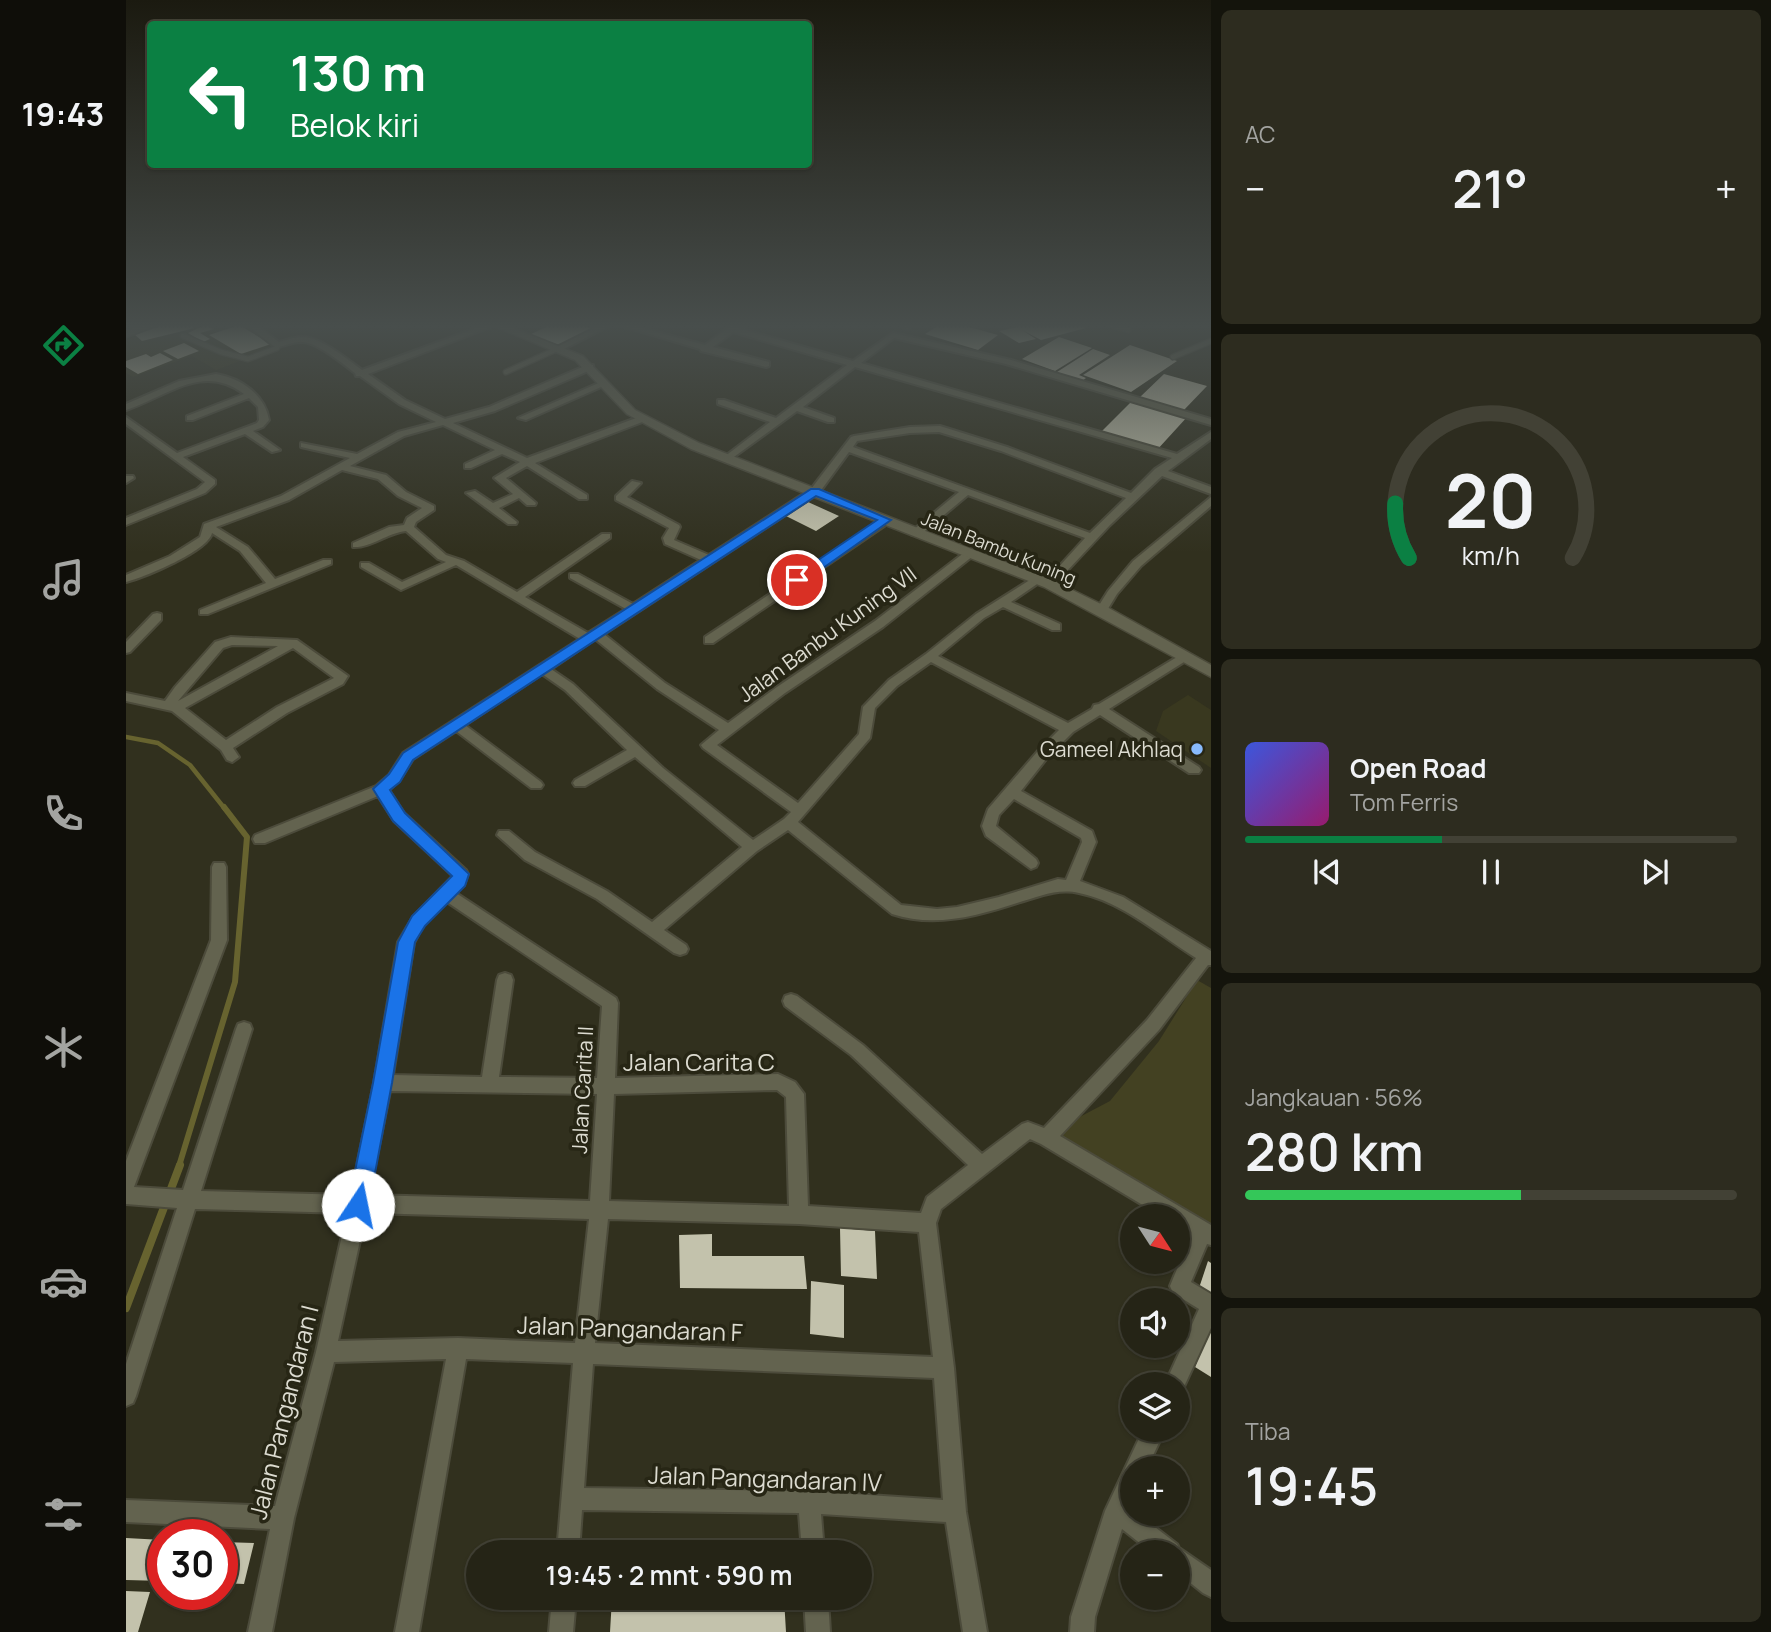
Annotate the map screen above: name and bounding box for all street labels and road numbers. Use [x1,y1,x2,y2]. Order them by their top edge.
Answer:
street label: Jalan Bambu Kuning [918,506,1080,590]
street label: Jalan Banbu Kuning VII [732,560,922,708]
street label: Jalan Carita II [565,1025,599,1155]
street label: Jalan Carita C [623,1045,775,1078]
street label: Jalan Pangandaran I [240,1302,326,1522]
street label: Jalan Pangandaran F [517,1308,743,1348]
street label: Jalan Pangandaran IV [648,1457,883,1499]

